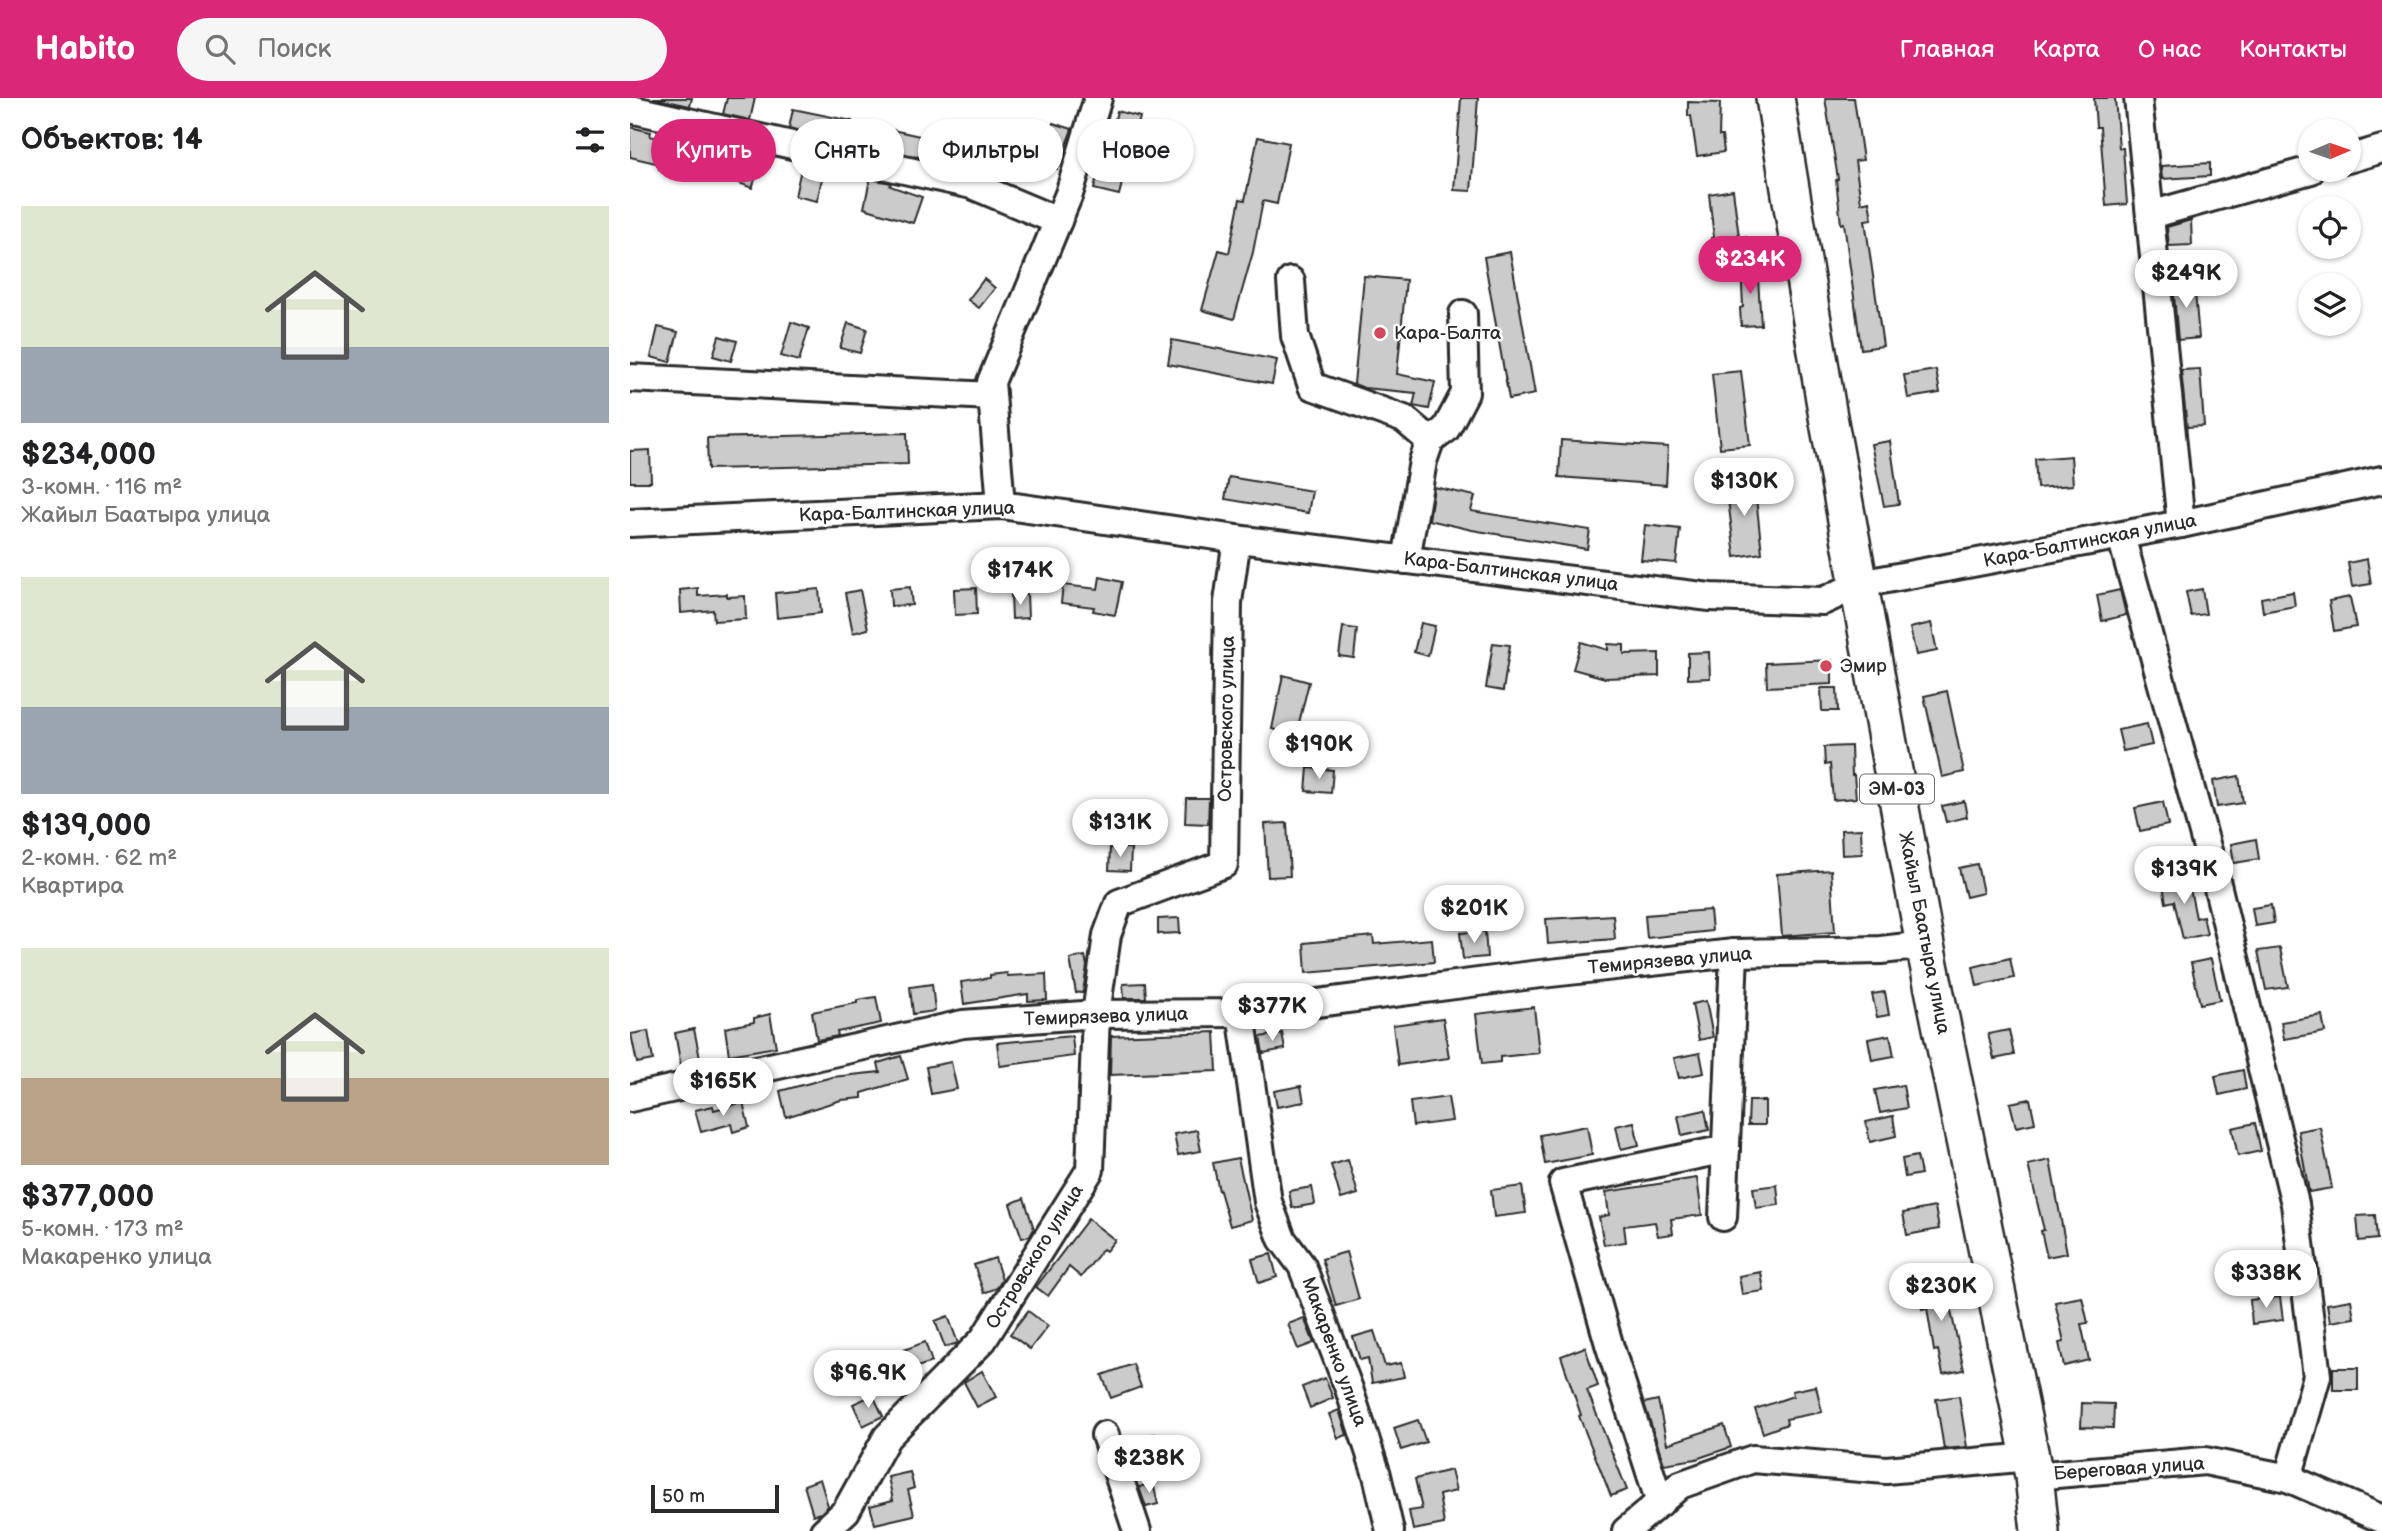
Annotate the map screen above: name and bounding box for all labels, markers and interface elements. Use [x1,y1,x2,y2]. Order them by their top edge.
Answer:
search box [177,18,667,81]
text: Habito [35,29,135,69]
icon: search [201,30,239,68]
text: Поиск [257,34,331,65]
text: Главная [1900,35,1994,64]
text: Карта [2032,35,2100,64]
text: О нас [2138,35,2201,64]
text: Контакты [2239,35,2347,64]
chip: Купить [651,119,776,182]
chip: Снять [790,119,904,182]
chip: Фильтры [918,119,1063,182]
chip: Новое [1077,119,1194,182]
north arrow [2298,119,2361,182]
map controls [2298,119,2361,336]
icon: filters [571,121,609,159]
text: Объектов: 14 [21,122,203,158]
button: locate [2298,196,2361,259]
pin: $234K [1701,236,1799,296]
text: $234K [1715,245,1785,273]
pin: $249K [2137,250,2235,310]
icon: home [252,252,378,378]
text: $249K [2151,259,2221,287]
button: layers [2298,273,2361,336]
place label: Кара-Балта [1394,322,1501,345]
marker: Кара-Балта [1372,325,1388,341]
text: $234,000 [21,437,156,473]
pin: $130K [1695,458,1793,518]
text: $130K [1710,467,1778,495]
text: 3-комн. · 116 m² [21,473,182,501]
street label: Кара-Балтинская улица [798,497,1016,527]
text: Жайыл Баатыра улица [21,501,270,529]
street label: Кара-Балтинская улица [1982,509,2198,573]
pin: $174K [971,547,1069,607]
street label: Кара-Балтинская улица [1402,547,1620,597]
text: $174K [987,556,1053,584]
icon: home [252,623,378,749]
street label: Островского улица [1214,636,1240,802]
place label: Эмир [1840,655,1887,678]
marker: Эмир [1818,658,1834,674]
pin: $190K [1270,722,1368,781]
text: $190K [1285,730,1353,758]
road number: ЭМ-03 [1860,774,1934,804]
pin: $131K [1071,800,1169,859]
text: $139,000 [21,808,151,844]
text: $131K [1088,808,1152,836]
street label: Жайыл Баатыра улица [1893,830,1955,1036]
text: 2-комн. · 62 m² [21,844,177,872]
pin: $139K [2135,846,2233,906]
text: $139K [2150,855,2218,883]
text: Квартира [21,872,124,900]
pin: $201K [1425,886,1523,945]
text: $201K [1440,894,1508,922]
street label: Темирязева улица [1587,942,1753,980]
pin: $377K [1223,984,1321,1043]
text: $377K [1237,992,1307,1020]
icon: home [252,994,378,1120]
street label: Темирязева улица [1023,1003,1189,1031]
pin: $165K [674,1058,772,1118]
text: $165K [689,1067,757,1095]
text: $377,000 [21,1179,154,1215]
street label: Островского улица [981,1181,1089,1333]
text: 5-комн. · 173 m² [21,1215,184,1243]
text: Макаренко улица [21,1243,212,1271]
pin: $338K [2217,1250,2315,1310]
text: $338K [2230,1259,2302,1287]
pin: $230K [1892,1264,1990,1323]
text: $230K [1905,1272,1977,1300]
street label: Макаренко улица [1296,1274,1372,1430]
pin: $96.9K [811,1350,925,1410]
text: $96.9K [830,1359,906,1387]
pin: $238K [1100,1436,1198,1495]
text: $238K [1113,1444,1185,1472]
street label: Береговая улица [2053,1452,2205,1486]
scale bar [651,1482,779,1514]
text: 50 m [662,1485,705,1508]

